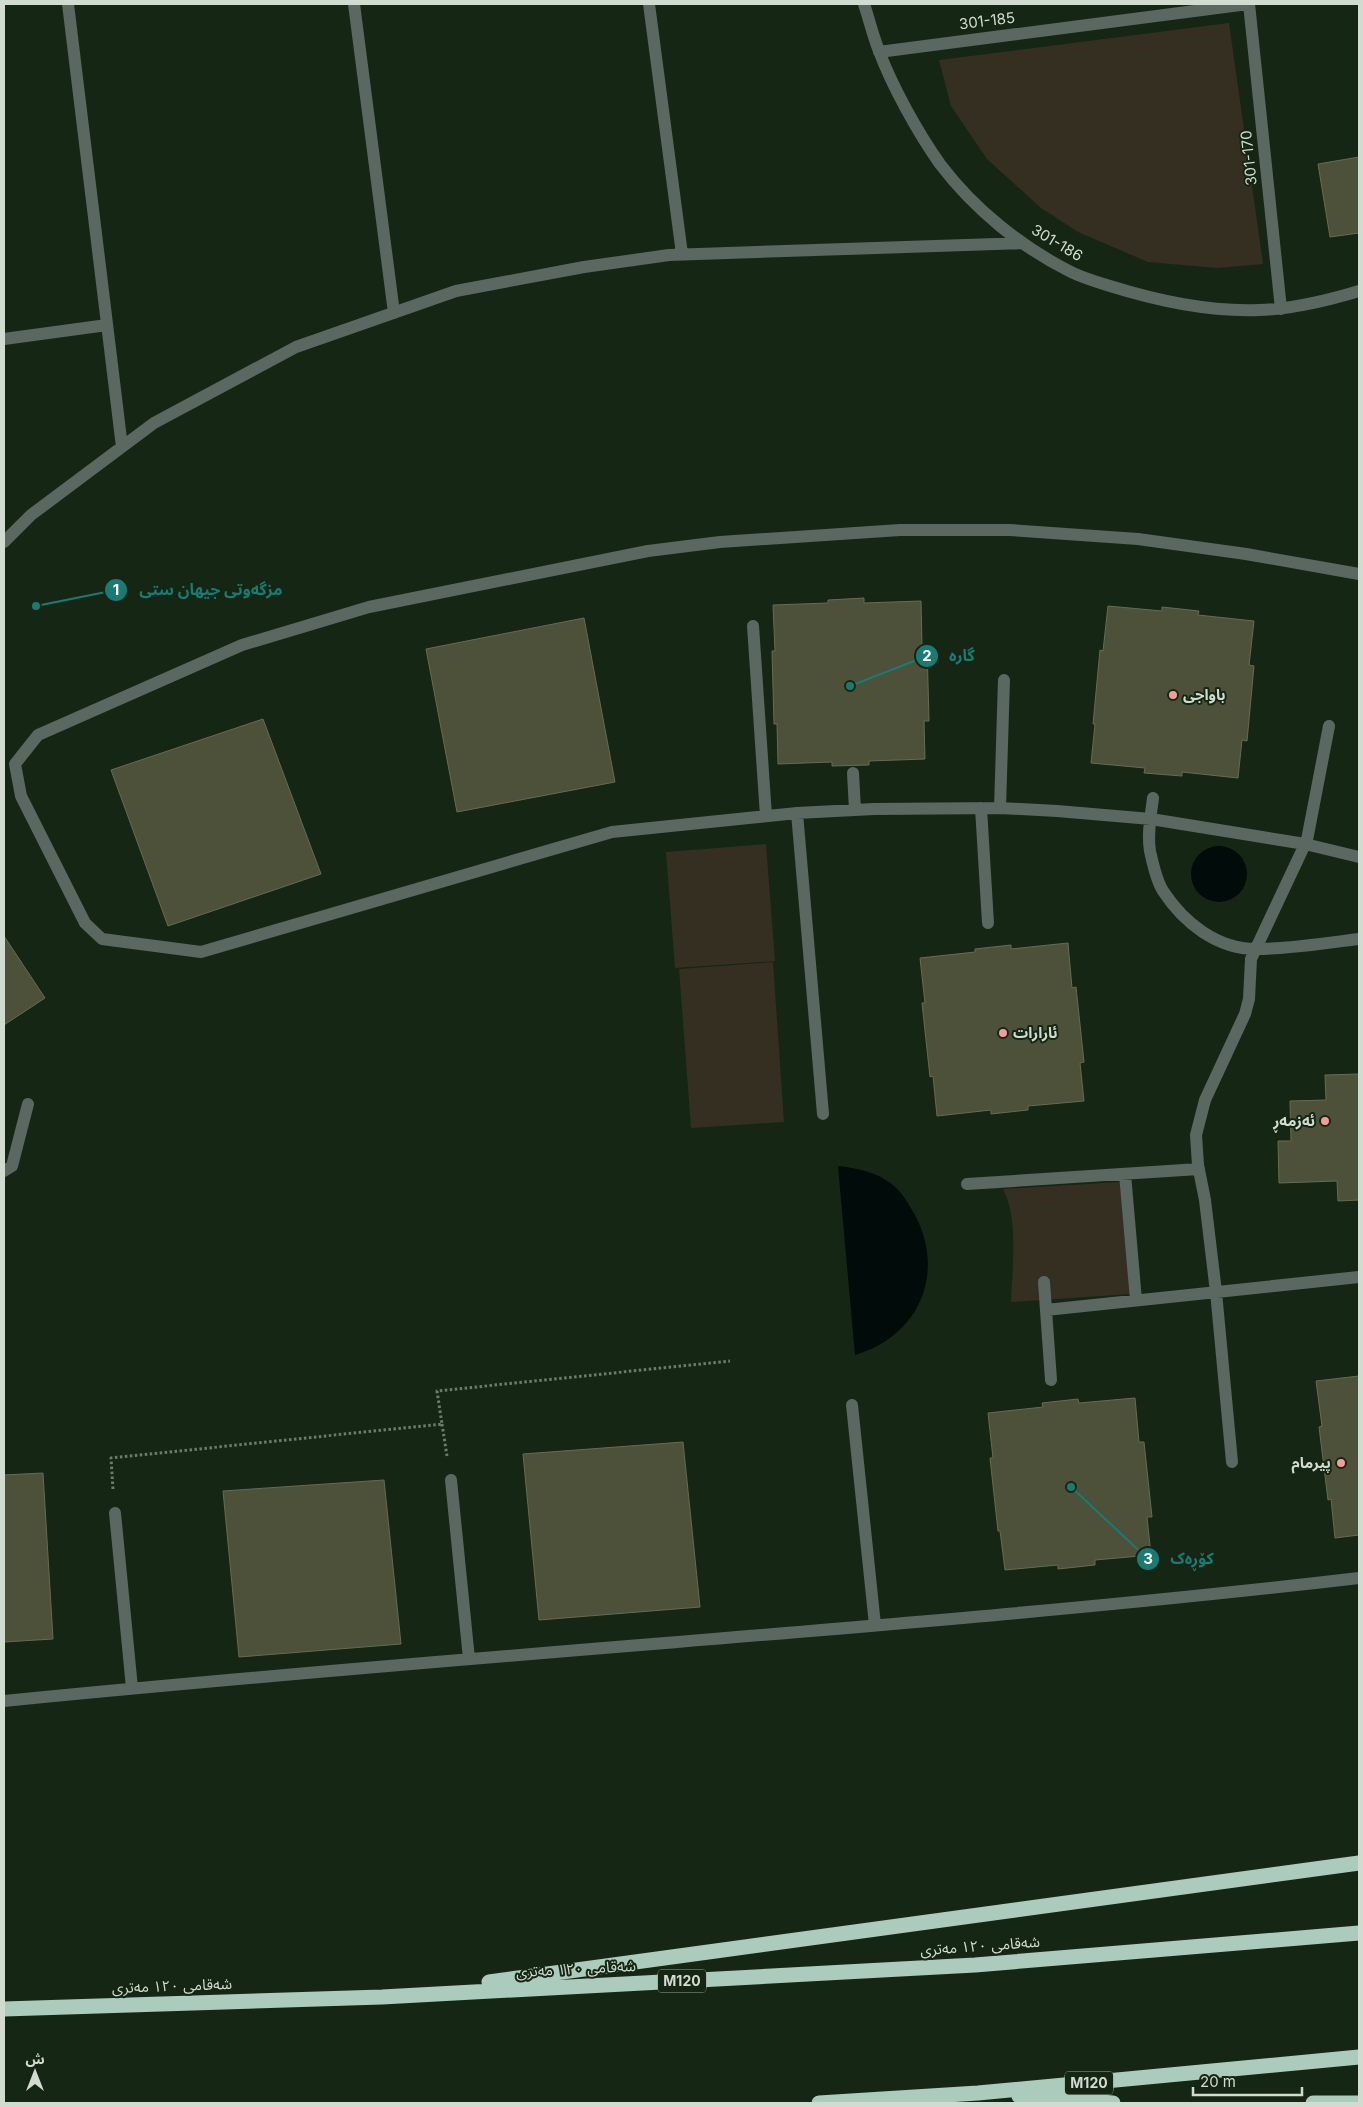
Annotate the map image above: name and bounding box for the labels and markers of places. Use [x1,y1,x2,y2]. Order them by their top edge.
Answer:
callout: مزگەوتی جیهان ستی [104,574,292,605]
callout: گارە [914,640,985,671]
place label: باواجی [1183,685,1226,704]
marker: باواجی [1167,689,1179,701]
place label: ئارارات [1013,1023,1058,1042]
marker: ئارارات [997,1027,1009,1039]
place label: ئەزمەڕ [1272,1111,1315,1133]
marker: ئەزمەڕ [1319,1115,1331,1127]
place label: پیرمام [1292,1453,1331,1474]
marker: پیرمام [1335,1457,1347,1469]
callout: کۆڕەک [1135,1543,1224,1574]

